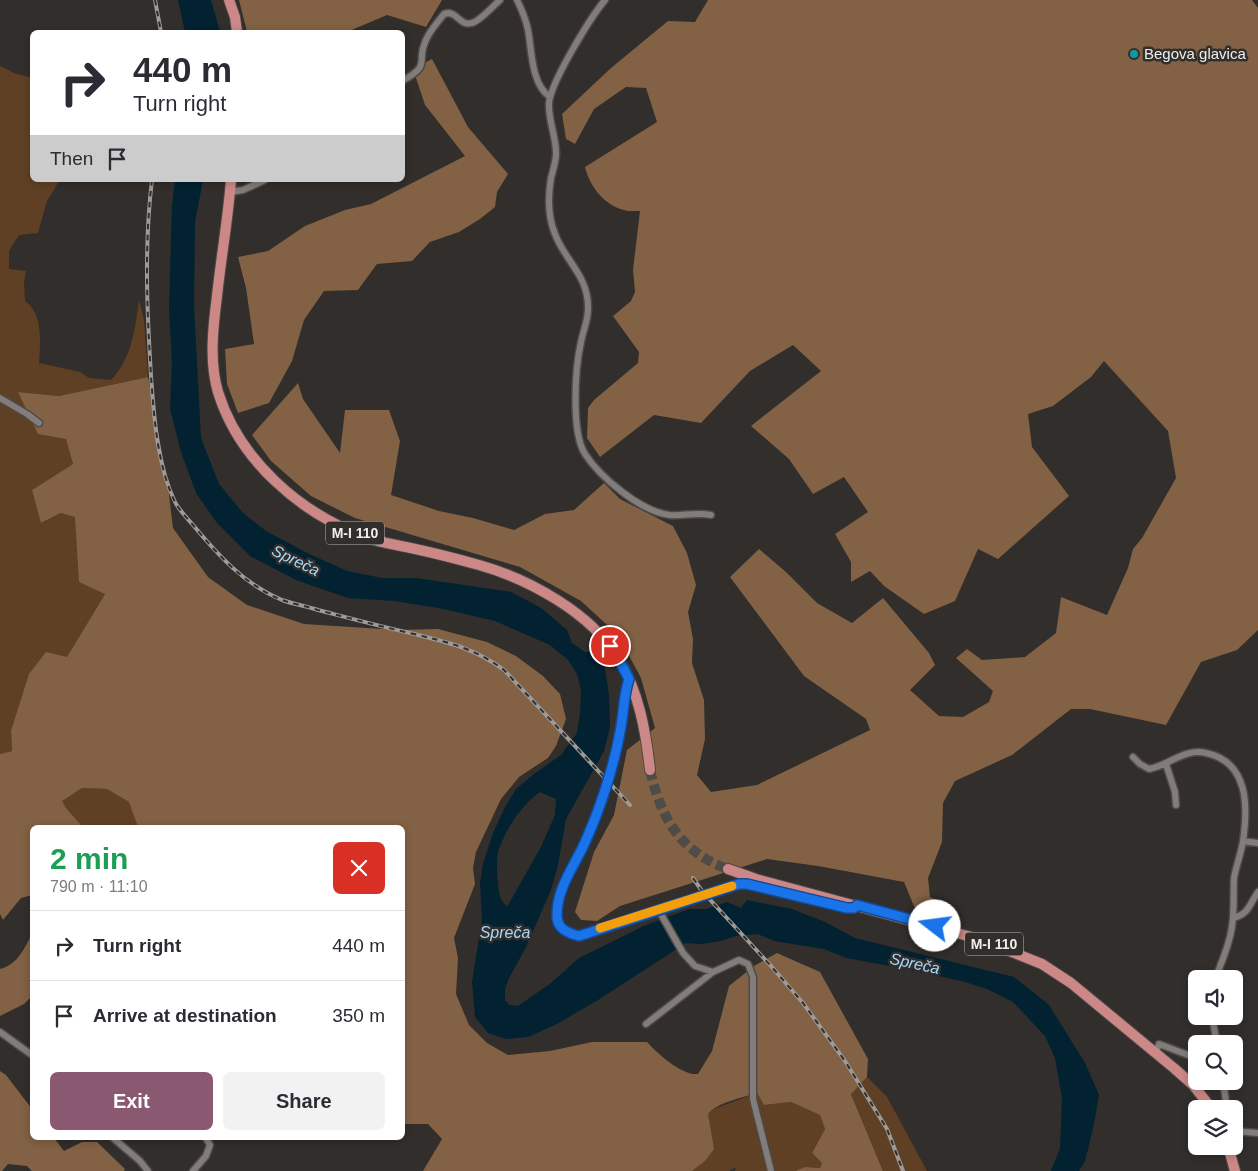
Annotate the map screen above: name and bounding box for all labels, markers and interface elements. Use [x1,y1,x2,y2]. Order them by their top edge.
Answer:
place label: Begova glavica [1144,45,1246,62]
marker: Begova glavica [1128,48,1140,60]
icon: right [50,50,115,115]
text: 440 m [133,50,232,89]
text: Turn right [133,91,226,116]
icon: arrive [103,145,131,173]
text: Then [50,148,93,169]
road number: M-I 110 [326,522,384,544]
water label: Spreča [269,542,322,579]
pin [589,625,631,667]
icon: arrive [596,632,624,660]
text: 2 min [50,842,128,875]
button: close [333,842,385,894]
text: 790 m · 11:10 [50,878,148,895]
position arrow [908,899,960,951]
water label: Spreča [480,924,530,941]
icon: right [50,932,78,960]
road number: M-I 110 [965,932,1023,956]
text: Turn right [93,935,181,956]
text: 440 m [332,935,385,956]
water label: Spreča [888,950,942,977]
map controls [1188,970,1243,1155]
button: sound [1188,970,1243,1025]
icon: arrive [50,1002,78,1030]
text: Arrive at destination [93,1005,277,1026]
text: 350 m [332,1005,385,1026]
button: search [1188,1035,1243,1090]
button: Exit [50,1072,213,1130]
button: Share [223,1072,385,1130]
button: layers [1188,1100,1243,1155]

